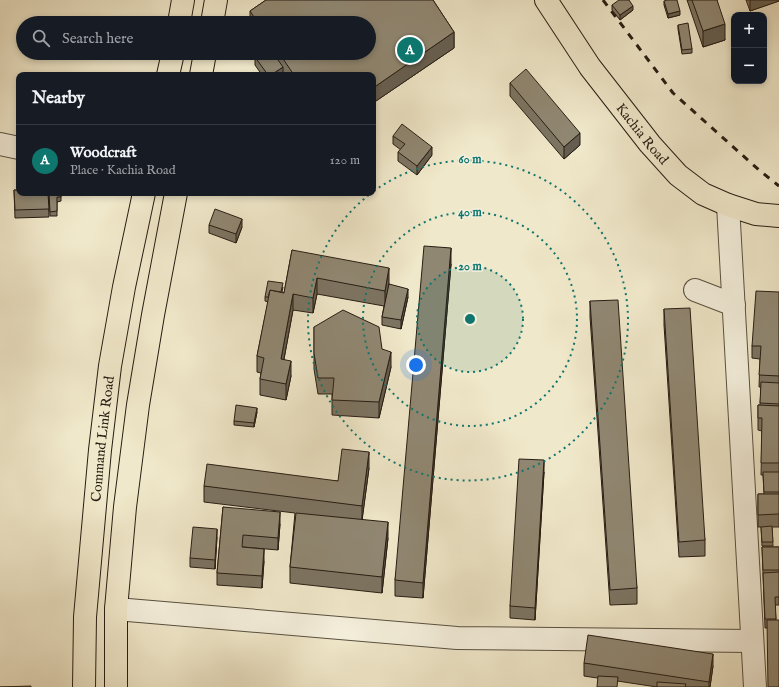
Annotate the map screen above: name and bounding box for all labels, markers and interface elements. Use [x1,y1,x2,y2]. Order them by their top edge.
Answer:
map controls [731,12,767,84]
button: + [731,12,767,48]
search box [16,16,376,60]
icon: search [30,27,52,49]
text: Search here [62,29,133,48]
pin: A [397,35,423,65]
button: − [731,48,767,84]
text: Nearby [32,88,85,109]
street label: Kachia Road [611,100,673,169]
text: Woodcraft [70,143,137,162]
text: A [41,152,49,169]
text: 120 m [330,152,360,169]
text: 60 m [459,152,482,167]
text: Place · Kachia Road [70,162,176,179]
text: 40 m [458,205,483,220]
text: 20 m [458,259,482,274]
centre of rings [463,312,477,326]
your location [406,355,426,375]
street label: Command Link Road [87,374,119,503]

